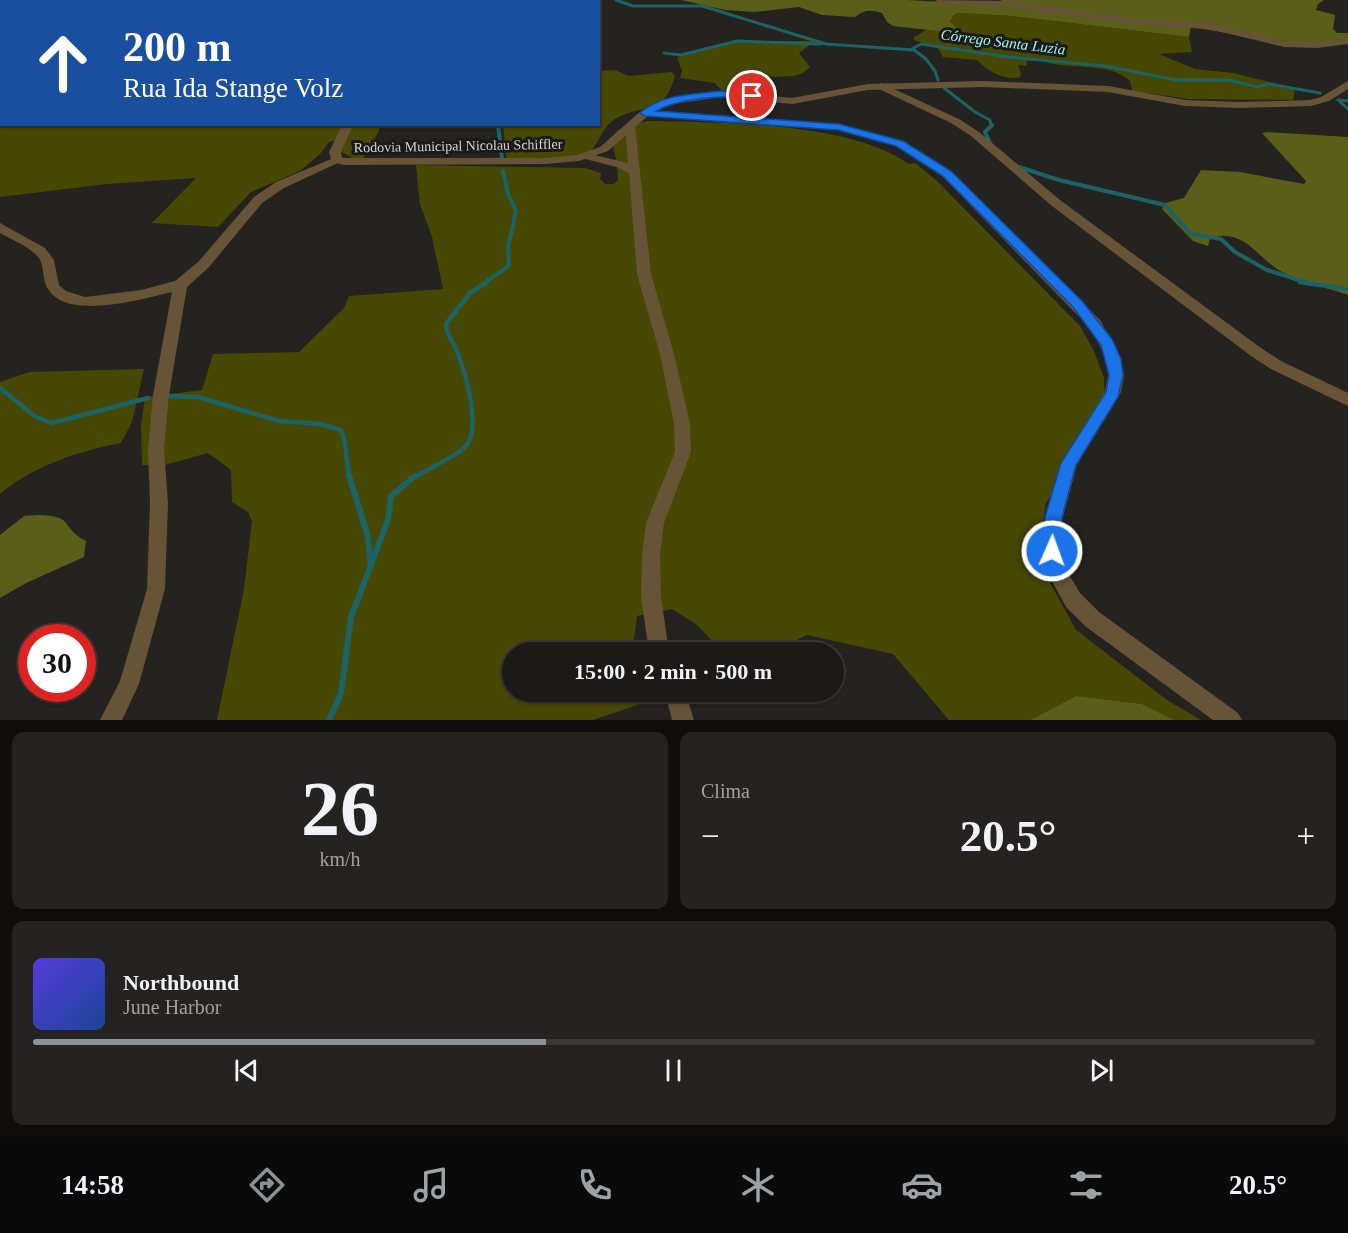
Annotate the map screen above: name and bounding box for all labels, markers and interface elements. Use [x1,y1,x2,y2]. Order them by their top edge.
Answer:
icon: ahead [24,24,102,102]
text: 200 m [123,24,232,70]
water label: Córrego Santa Luzia [940,26,1066,58]
pin [726,70,777,121]
text: Rua Ida Stange Volz [123,73,343,103]
icon: arrive [735,79,768,112]
street label: Rodovia Municipal Nicolau Schiffler [354,137,563,155]
position arrow [1020,519,1084,583]
speed limit sign: 30 [18,624,96,702]
text: 15:00 · 2 min · 500 m [574,659,772,684]
text: 26 [301,765,379,852]
text: Clima [701,780,750,802]
text: 20.5° [960,811,1056,861]
text: − [701,818,720,854]
text: + [1296,818,1315,854]
text: km/h [319,848,361,870]
text: Northbound [123,970,239,995]
text: June Harbor [123,996,221,1018]
icon: previous [230,1054,263,1087]
icon: pause [657,1054,690,1087]
icon: next [1085,1054,1118,1087]
icon: directions [246,1164,288,1206]
icon: music [410,1164,452,1206]
icon: phone [574,1164,616,1206]
icon: climate [737,1164,779,1206]
icon: car [901,1164,943,1206]
icon: filters [1065,1164,1107,1206]
text: 14:58 [61,1170,124,1200]
text: 20.5° [1229,1170,1287,1200]

